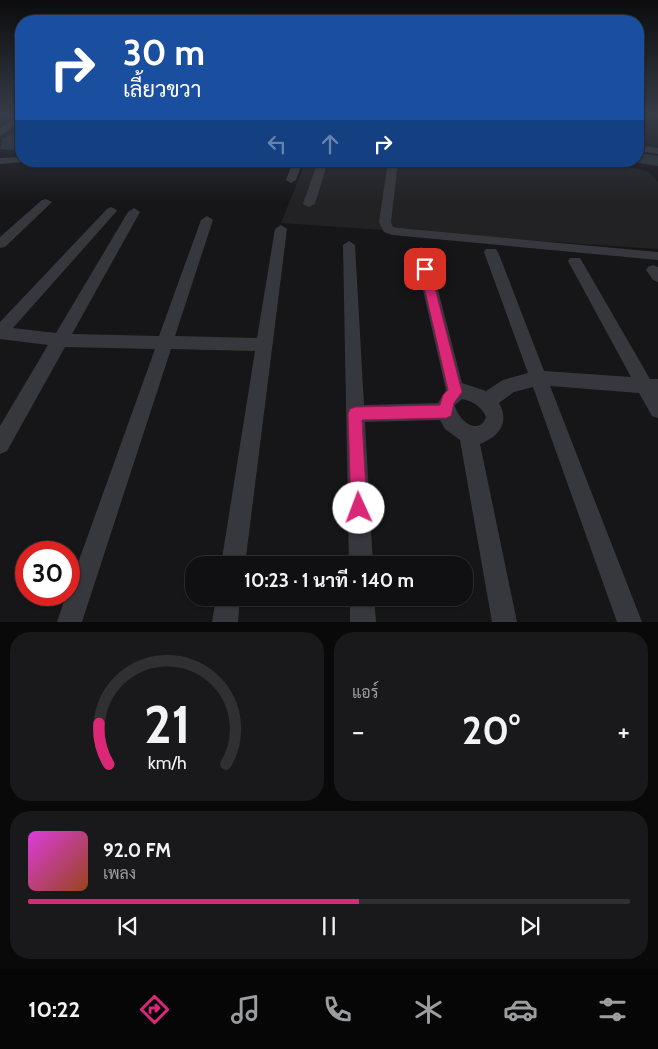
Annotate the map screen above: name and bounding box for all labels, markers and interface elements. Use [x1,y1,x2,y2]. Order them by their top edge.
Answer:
text: 30 m [123,31,205,74]
icon: right [40,35,105,100]
text: เลี้ยวขวา [123,76,201,103]
icon: left [263,130,291,158]
icon: ahead [316,130,344,158]
icon: right [369,130,397,158]
pin [404,248,446,290]
icon: arrive [411,255,439,283]
position arrow [332,481,384,533]
speed limit sign: 30 [15,541,80,606]
text: 10:23 · 1 นาที · 140 m [244,569,414,592]
text: แอร์ [352,683,378,702]
text: 21 [144,693,190,756]
text: 20° [462,707,520,754]
text: − [352,714,364,748]
text: + [618,714,630,748]
text: km/h [147,752,187,773]
text: 92.0 FM [103,839,171,862]
text: เพลง [103,864,136,883]
icon: previous [114,912,142,940]
icon: pause [315,912,343,940]
icon: next [516,912,544,940]
icon: directions [137,992,172,1027]
icon: music [228,992,263,1027]
icon: phone [320,992,355,1027]
icon: climate [411,992,446,1027]
icon: car [503,992,538,1027]
icon: filters [595,992,630,1027]
text: 10:22 [28,996,80,1023]

